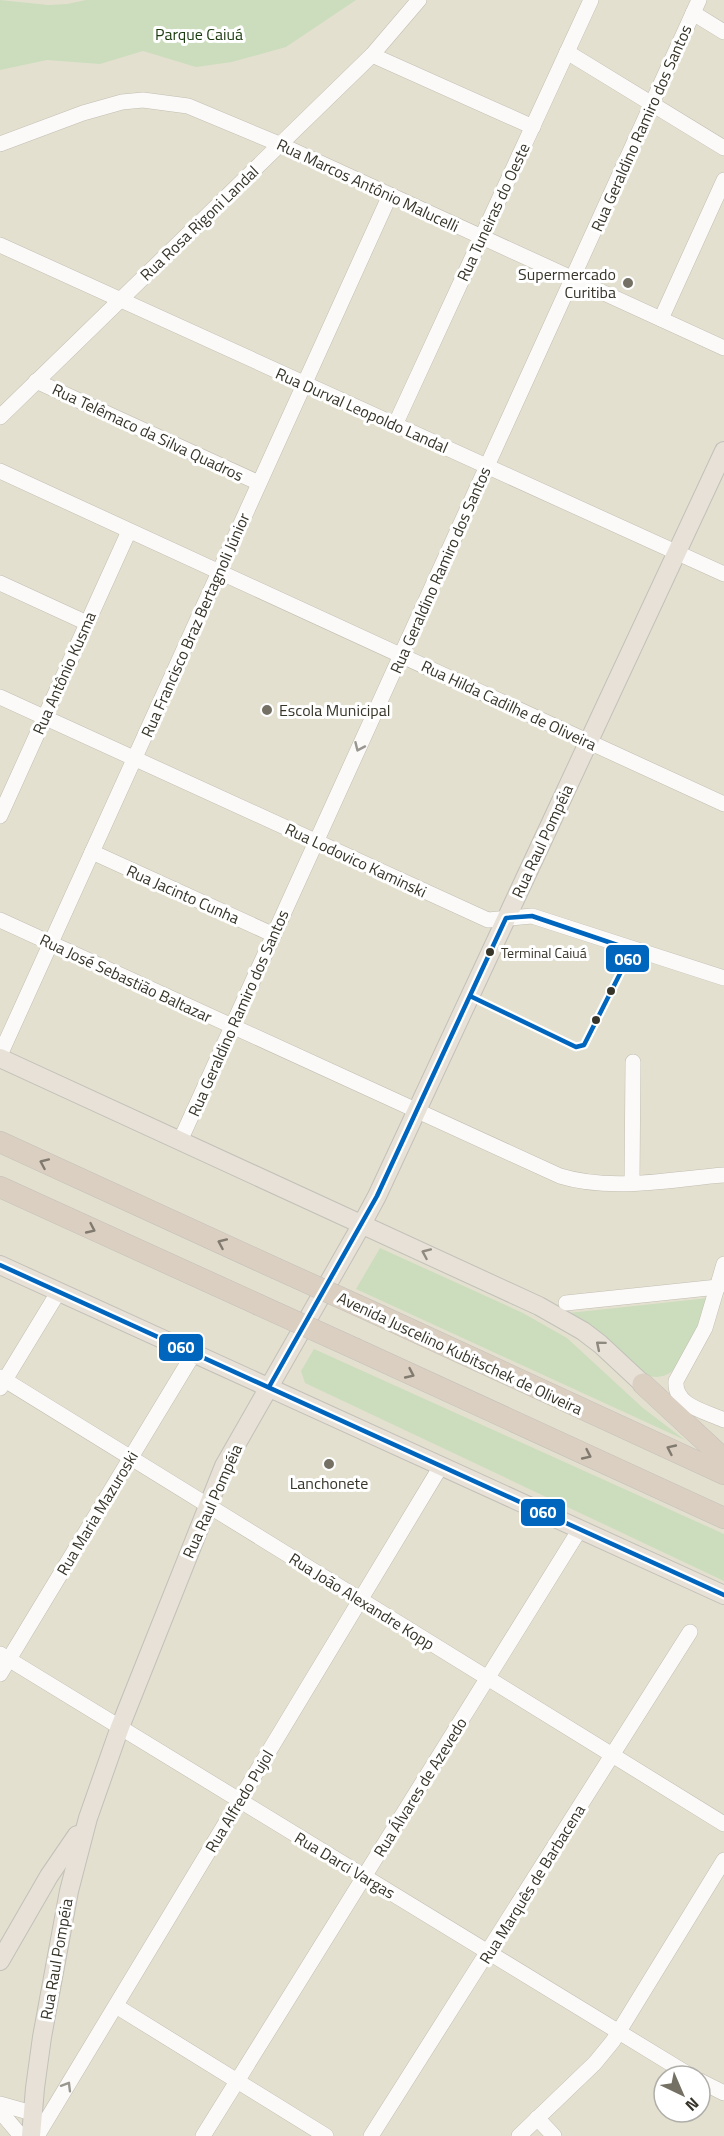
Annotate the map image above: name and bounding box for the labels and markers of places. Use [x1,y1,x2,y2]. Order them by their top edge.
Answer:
place label: Supermercado Curitiba [518,262,616,304]
marker: Supermercado Curitiba [621,276,635,290]
place label: Escola Municipal [279,698,391,722]
marker: Escola Municipal [260,703,274,717]
place label: Terminal Caiuá [501,942,587,963]
marker: Terminal Caiuá [484,946,496,958]
unlabelled marker [605,985,617,997]
unlabelled marker [590,1014,602,1026]
marker: Lanchonete [322,1457,336,1471]
place label: Lanchonete [290,1471,368,1495]

